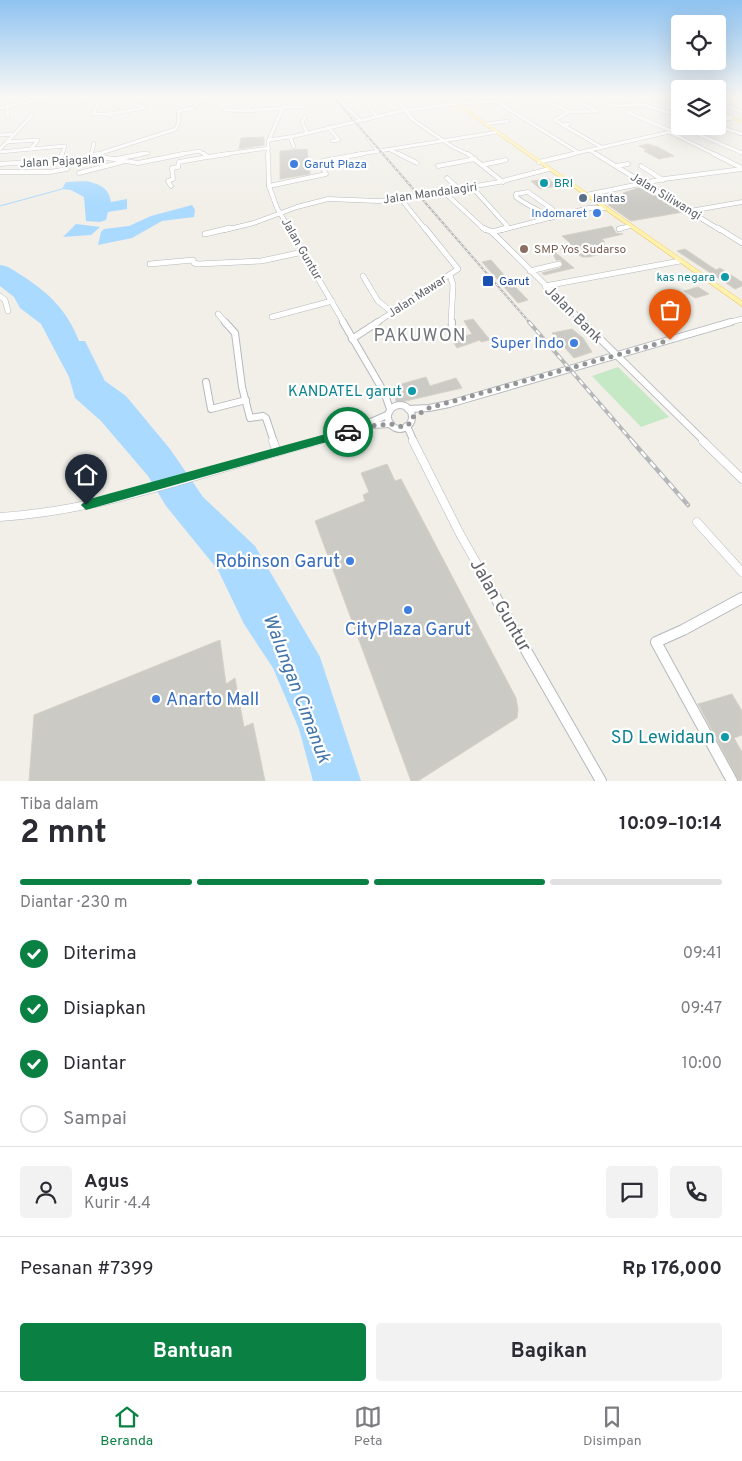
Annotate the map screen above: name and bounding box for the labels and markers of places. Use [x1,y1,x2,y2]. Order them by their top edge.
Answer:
place label: Garut Plaza [304,157,367,173]
marker: Garut Plaza [288,158,300,170]
place label: BRI [554,176,573,192]
marker: BRI [538,177,550,189]
place label: lantas [593,191,626,207]
marker: lantas [577,192,589,204]
place label: Indomaret [531,206,587,222]
marker: Indomaret [591,207,603,219]
place label: SMP Yos Sudarso [534,242,626,258]
marker: SMP Yos Sudarso [518,243,530,255]
place label: kas negara [657,270,715,286]
marker: kas negara [719,271,731,283]
marker: Garut [481,274,495,288]
place label: Garut [499,274,530,290]
pin [649,289,691,340]
place label: Super Indo [490,335,564,354]
marker: Super Indo [568,337,580,349]
place label: KANDATEL garut [288,383,402,402]
marker: KANDATEL garut [406,385,418,397]
pin [65,454,107,505]
place label: Robinson Garut [215,551,340,574]
marker: Robinson Garut [344,555,356,567]
marker: CityPlaza Garut [402,604,414,616]
place label: CityPlaza Garut [345,619,471,642]
place label: Anarto Mall [166,689,259,712]
marker: Anarto Mall [150,693,162,705]
place label: SD Lewidaun [611,727,715,750]
marker: SD Lewidaun [719,731,731,743]

